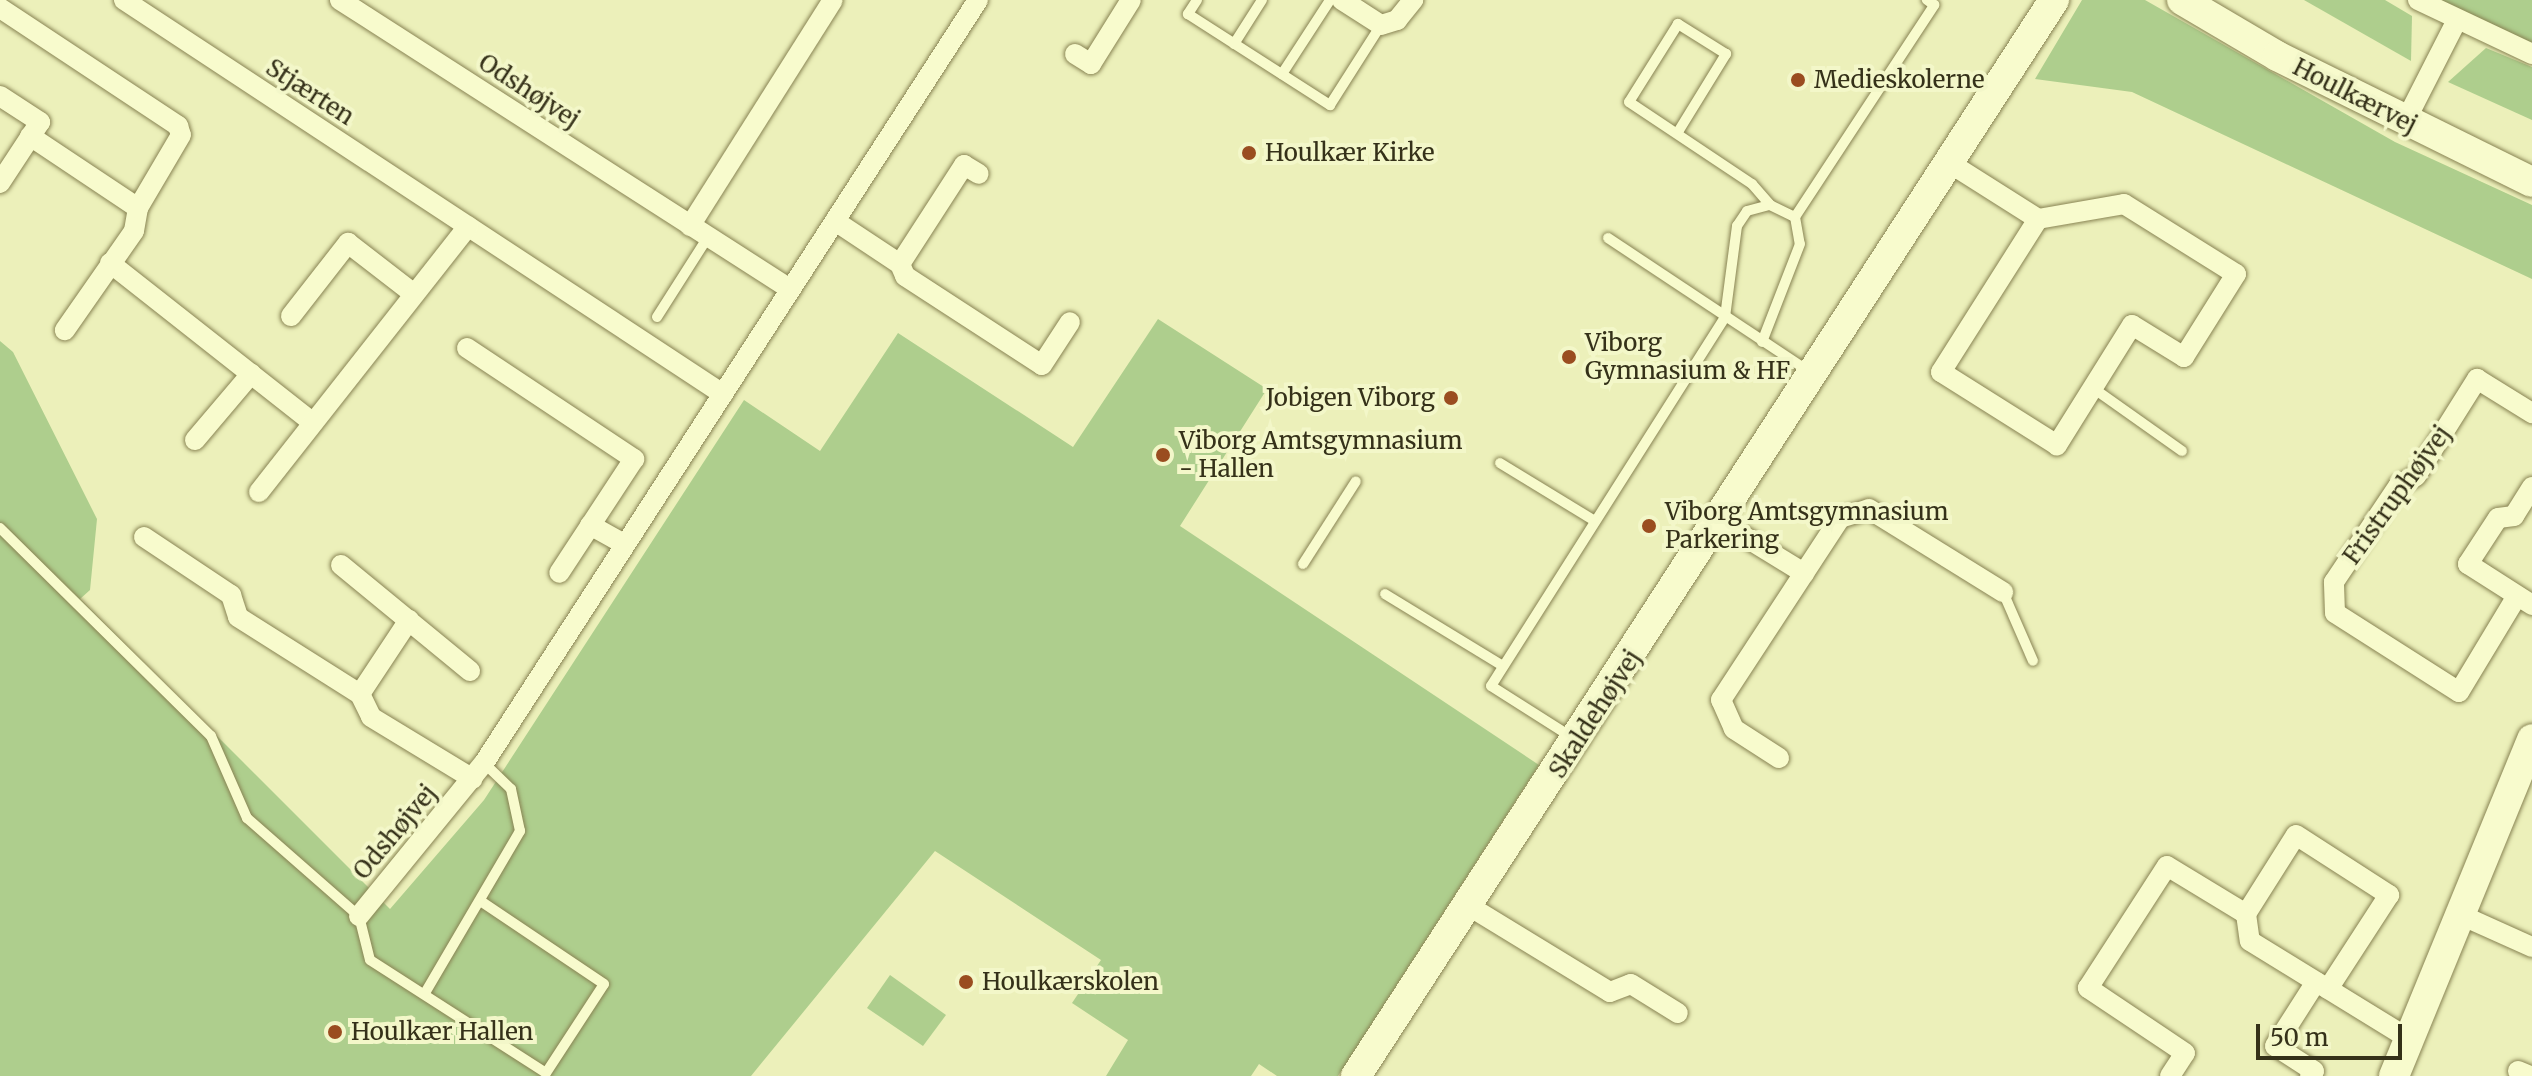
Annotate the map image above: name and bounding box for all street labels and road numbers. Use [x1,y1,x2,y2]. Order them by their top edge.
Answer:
street label: Odshøjvej [473,48,585,134]
street label: Houlkærvej [2288,52,2422,140]
street label: Stjærten [261,53,359,131]
street label: Fristruphøjvej [2337,420,2457,570]
street label: Skaldehøjvej [1543,644,1647,784]
street label: Odshøjvej [347,779,443,885]

